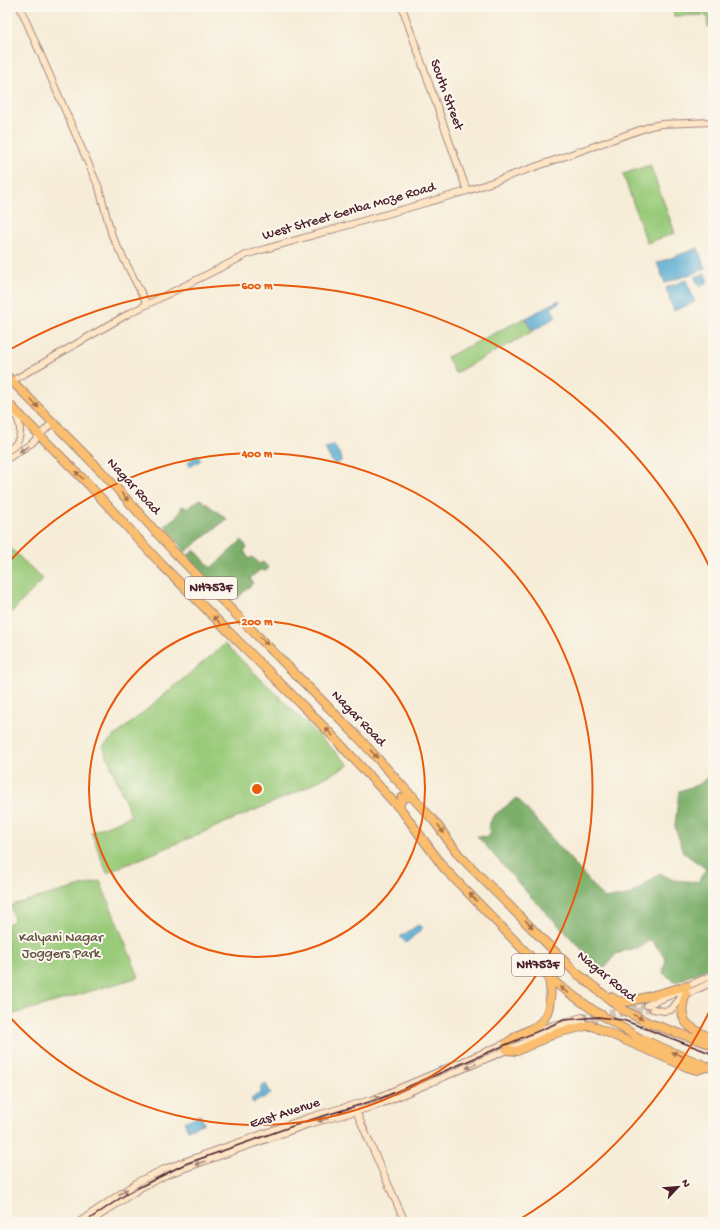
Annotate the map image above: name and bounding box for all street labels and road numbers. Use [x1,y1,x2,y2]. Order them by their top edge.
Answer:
street label: South Street [425,57,467,134]
street label: West Street Genba Moze Road [260,179,439,245]
street label: Nagar Road [102,455,165,520]
road number: NH753F [185,577,237,599]
street label: Nagar Road [327,687,390,752]
street label: Nagar Road [573,948,641,1007]
road number: NH753F [512,954,564,976]
street label: East Avenue [248,1094,323,1133]

